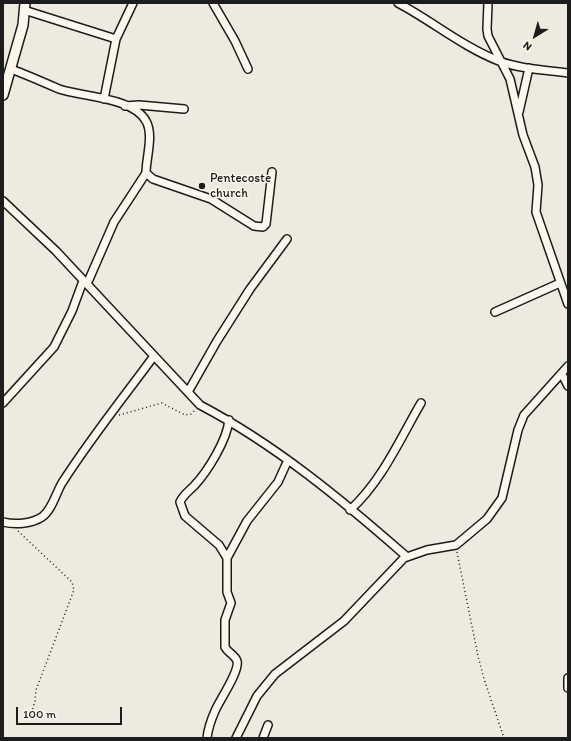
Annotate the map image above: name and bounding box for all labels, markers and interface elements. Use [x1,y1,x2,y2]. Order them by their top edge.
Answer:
north arrow [515,16,555,56]
text: N [521,39,534,53]
place label: Pentecoste church [210,171,271,202]
marker: Pentecoste church [197,181,207,191]
scale bar [18,699,124,725]
text: 100 m [23,707,56,721]

